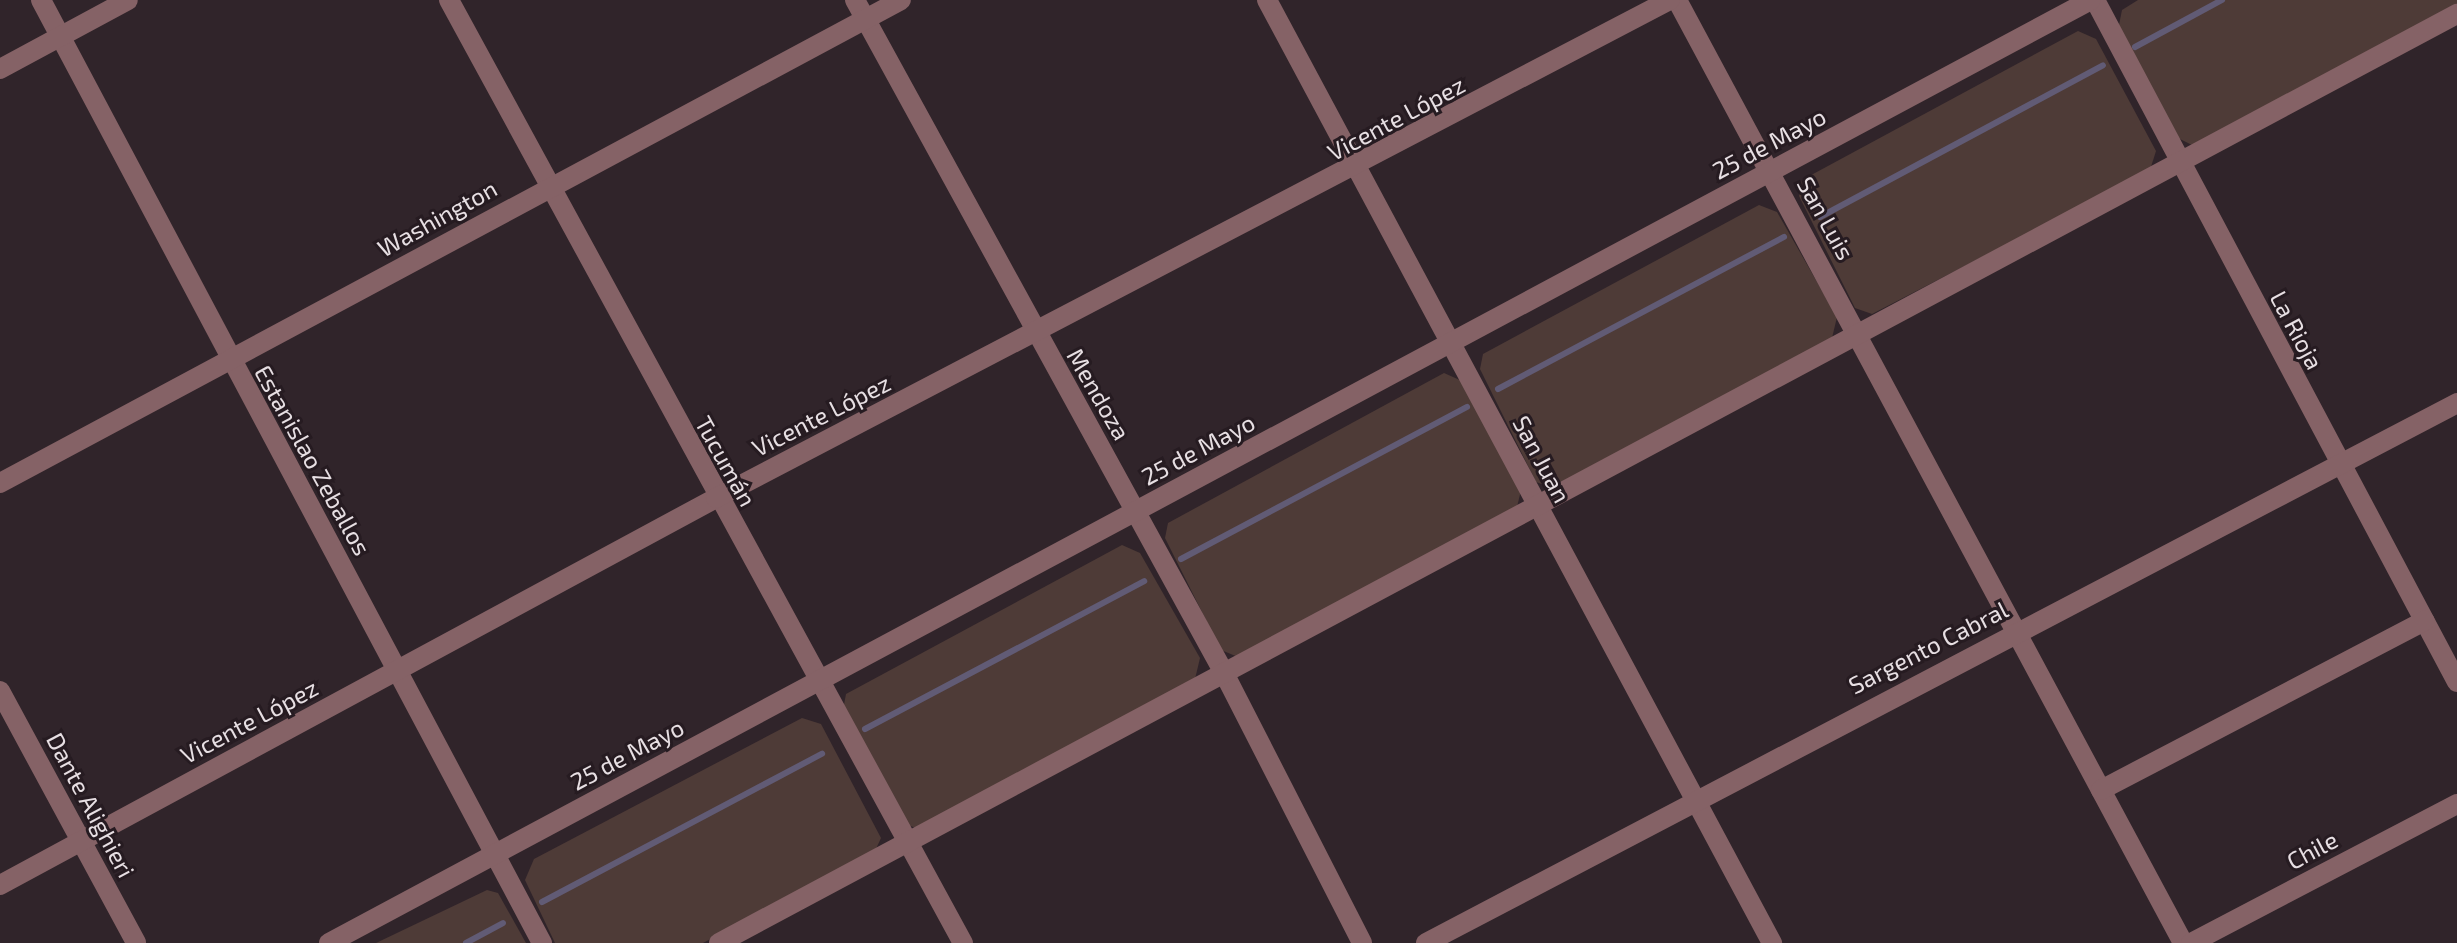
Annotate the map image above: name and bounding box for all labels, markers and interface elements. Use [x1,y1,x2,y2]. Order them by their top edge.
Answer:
street label: Vicente López [1322,70,1470,166]
street label: 25 de Mayo [1707,101,1831,185]
street label: San Luis [1792,172,1860,264]
street label: Washington [372,173,502,263]
street label: La Rioja [2264,286,2330,374]
street label: Mendoza [1061,343,1137,445]
street label: Estanislao Zeballos [249,360,377,560]
street label: Vicente López [747,368,895,462]
street label: 25 de Mayo [1136,407,1260,491]
street label: San Juan [1507,410,1577,508]
street label: Tucumán [689,411,763,511]
street label: Sargento Cabral [1844,594,2012,700]
street label: Vicente López [175,673,323,769]
street label: 25 de Mayo [565,712,689,796]
street label: Dante Alighieri [41,728,141,882]
street label: Chile [2282,825,2342,875]

